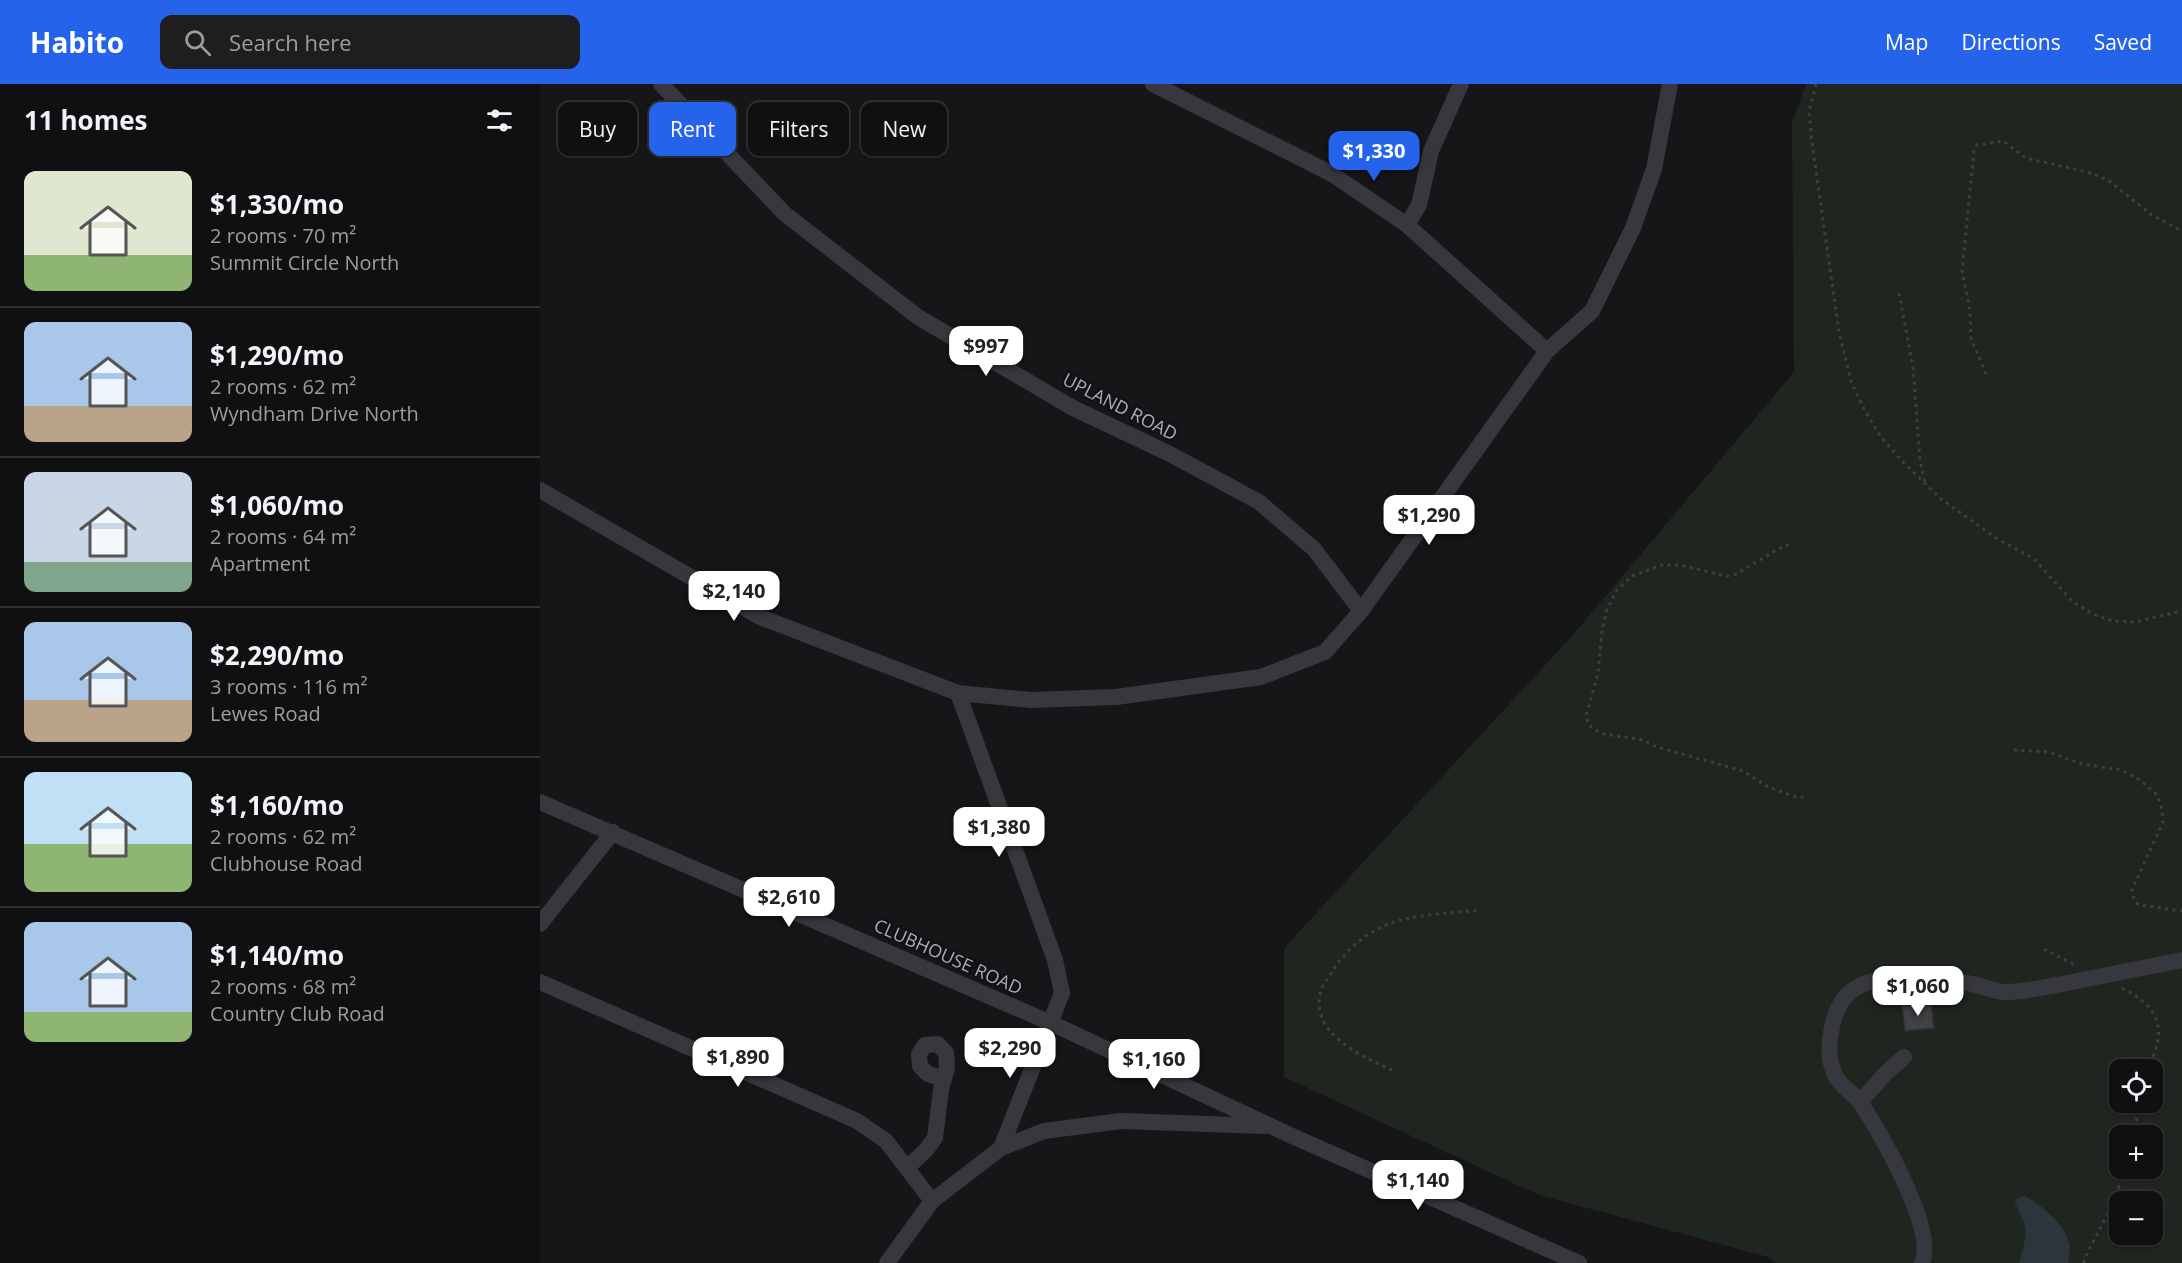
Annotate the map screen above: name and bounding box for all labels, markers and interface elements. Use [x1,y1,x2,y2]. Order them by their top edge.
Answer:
search box [160,15,580,69]
text: Habito [30,23,124,61]
icon: search [181,26,214,59]
text: Search here [229,27,352,57]
text: Map [1885,28,1928,56]
text: Directions [1961,28,2061,56]
text: Saved [2094,28,2152,56]
text: 11 homes [24,102,148,138]
chip: Buy [558,102,637,156]
chip: Rent [649,102,736,156]
chip: Filters [748,102,849,156]
chip: New [861,102,947,156]
icon: filters [483,104,516,137]
pin: $1,330 [1325,131,1423,182]
text: $1,330 [1343,137,1405,164]
text: $1,330/mo [210,186,344,222]
icon: home [72,195,144,267]
text: 2 rooms · 70 m² [210,222,356,249]
text: Summit Circle North [210,249,399,276]
pin: $997 [950,326,1022,377]
text: $997 [963,332,1009,359]
text: $1,290/mo [210,337,344,373]
icon: home [72,346,144,418]
street label: UPLAND ROAD [1059,367,1182,445]
text: 2 rooms · 62 m² [210,373,356,400]
text: Wyndham Drive North [210,400,419,427]
text: $1,060/mo [210,487,344,523]
pin: $1,290 [1380,495,1478,546]
icon: home [72,496,144,568]
text: $1,290 [1398,501,1460,528]
text: 2 rooms · 64 m² [210,523,356,550]
text: Apartment [210,550,310,577]
pin: $2,140 [685,571,783,622]
text: $2,140 [703,577,765,604]
text: $2,290/mo [210,637,344,673]
icon: home [72,646,144,718]
text: 3 rooms · 116 m² [210,673,368,700]
text: Lewes Road [210,700,321,727]
text: $1,160/mo [210,787,344,823]
icon: home [72,796,144,868]
pin: $1,380 [950,807,1048,858]
text: $1,380 [968,813,1030,840]
text: 2 rooms · 62 m² [210,823,356,850]
text: Clubhouse Road [210,850,362,877]
pin: $2,610 [740,877,838,928]
text: $2,610 [758,883,820,910]
street label: CLUBHOUSE ROAD [870,913,1026,1000]
text: $1,140/mo [210,937,344,973]
icon: home [72,946,144,1018]
pin: $1,060 [1869,966,1967,1017]
text: $1,060 [1887,972,1949,999]
text: 2 rooms · 68 m² [210,973,356,1000]
text: Country Club Road [210,1000,385,1027]
pin: $2,290 [961,1028,1059,1079]
text: $2,290 [979,1034,1041,1061]
pin: $1,890 [689,1037,787,1088]
pin: $1,160 [1105,1039,1203,1090]
text: $1,890 [707,1043,769,1070]
text: $1,160 [1123,1045,1185,1072]
map controls [2109,1059,2163,1245]
button: locate [2109,1059,2163,1113]
button: + [2109,1125,2163,1179]
pin: $1,140 [1369,1160,1467,1211]
text: $1,140 [1387,1166,1449,1193]
button: − [2109,1191,2163,1245]

